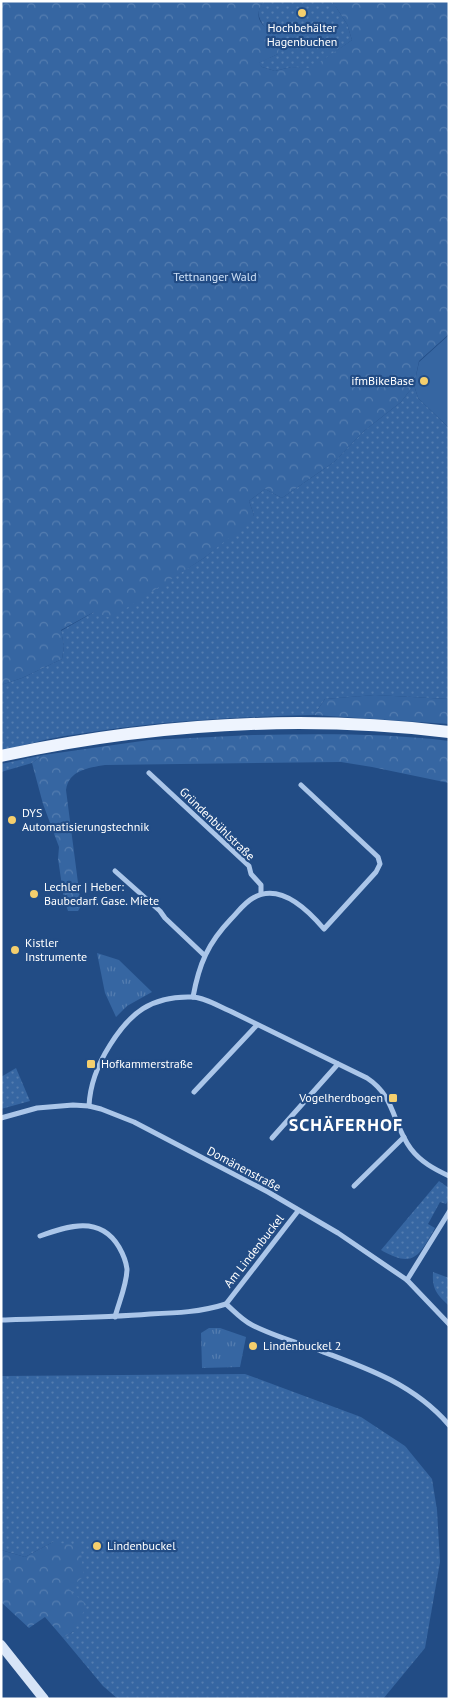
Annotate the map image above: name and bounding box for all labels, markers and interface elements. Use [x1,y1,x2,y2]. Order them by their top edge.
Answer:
marker: Hochbehälter Hagenbuchen [296,7,308,19]
place label: Hochbehälter Hagenbuchen [267,20,337,49]
park label: Tettnanger Wald [173,269,257,284]
place label: ifmBikeBase [351,373,414,388]
marker: ifmBikeBase [418,375,430,387]
street label: Gründenbühlstraße [177,784,258,863]
place label: DYS Automatisierungstechnik [22,805,149,834]
marker: DYS Automatisierungstechnik [6,814,18,826]
place label: Lechler | Heber: Baubedarf. Gase. Miete [44,879,159,908]
marker: Lechler | Heber: Baubedarf. Gase. Miete [28,888,40,900]
place label: Kistler Instrumente [25,935,87,964]
marker: Kistler Instrumente [9,944,21,956]
place label: Hofkammerstraße [101,1056,193,1071]
marker: Hofkammerstraße [85,1058,97,1070]
place label: Vogelherdbogen [298,1090,383,1105]
marker: Vogelherdbogen [387,1092,399,1104]
district label: SCHÄFERHOF [289,1113,403,1136]
street label: Domänenstraße [205,1143,284,1194]
street label: Am Lindenbuckel [220,1211,287,1290]
place label: Lindenbuckel 2 [263,1338,341,1353]
marker: Lindenbuckel 2 [247,1340,259,1352]
place label: Lindenbuckel [107,1538,176,1553]
marker: Lindenbuckel [91,1540,103,1552]

